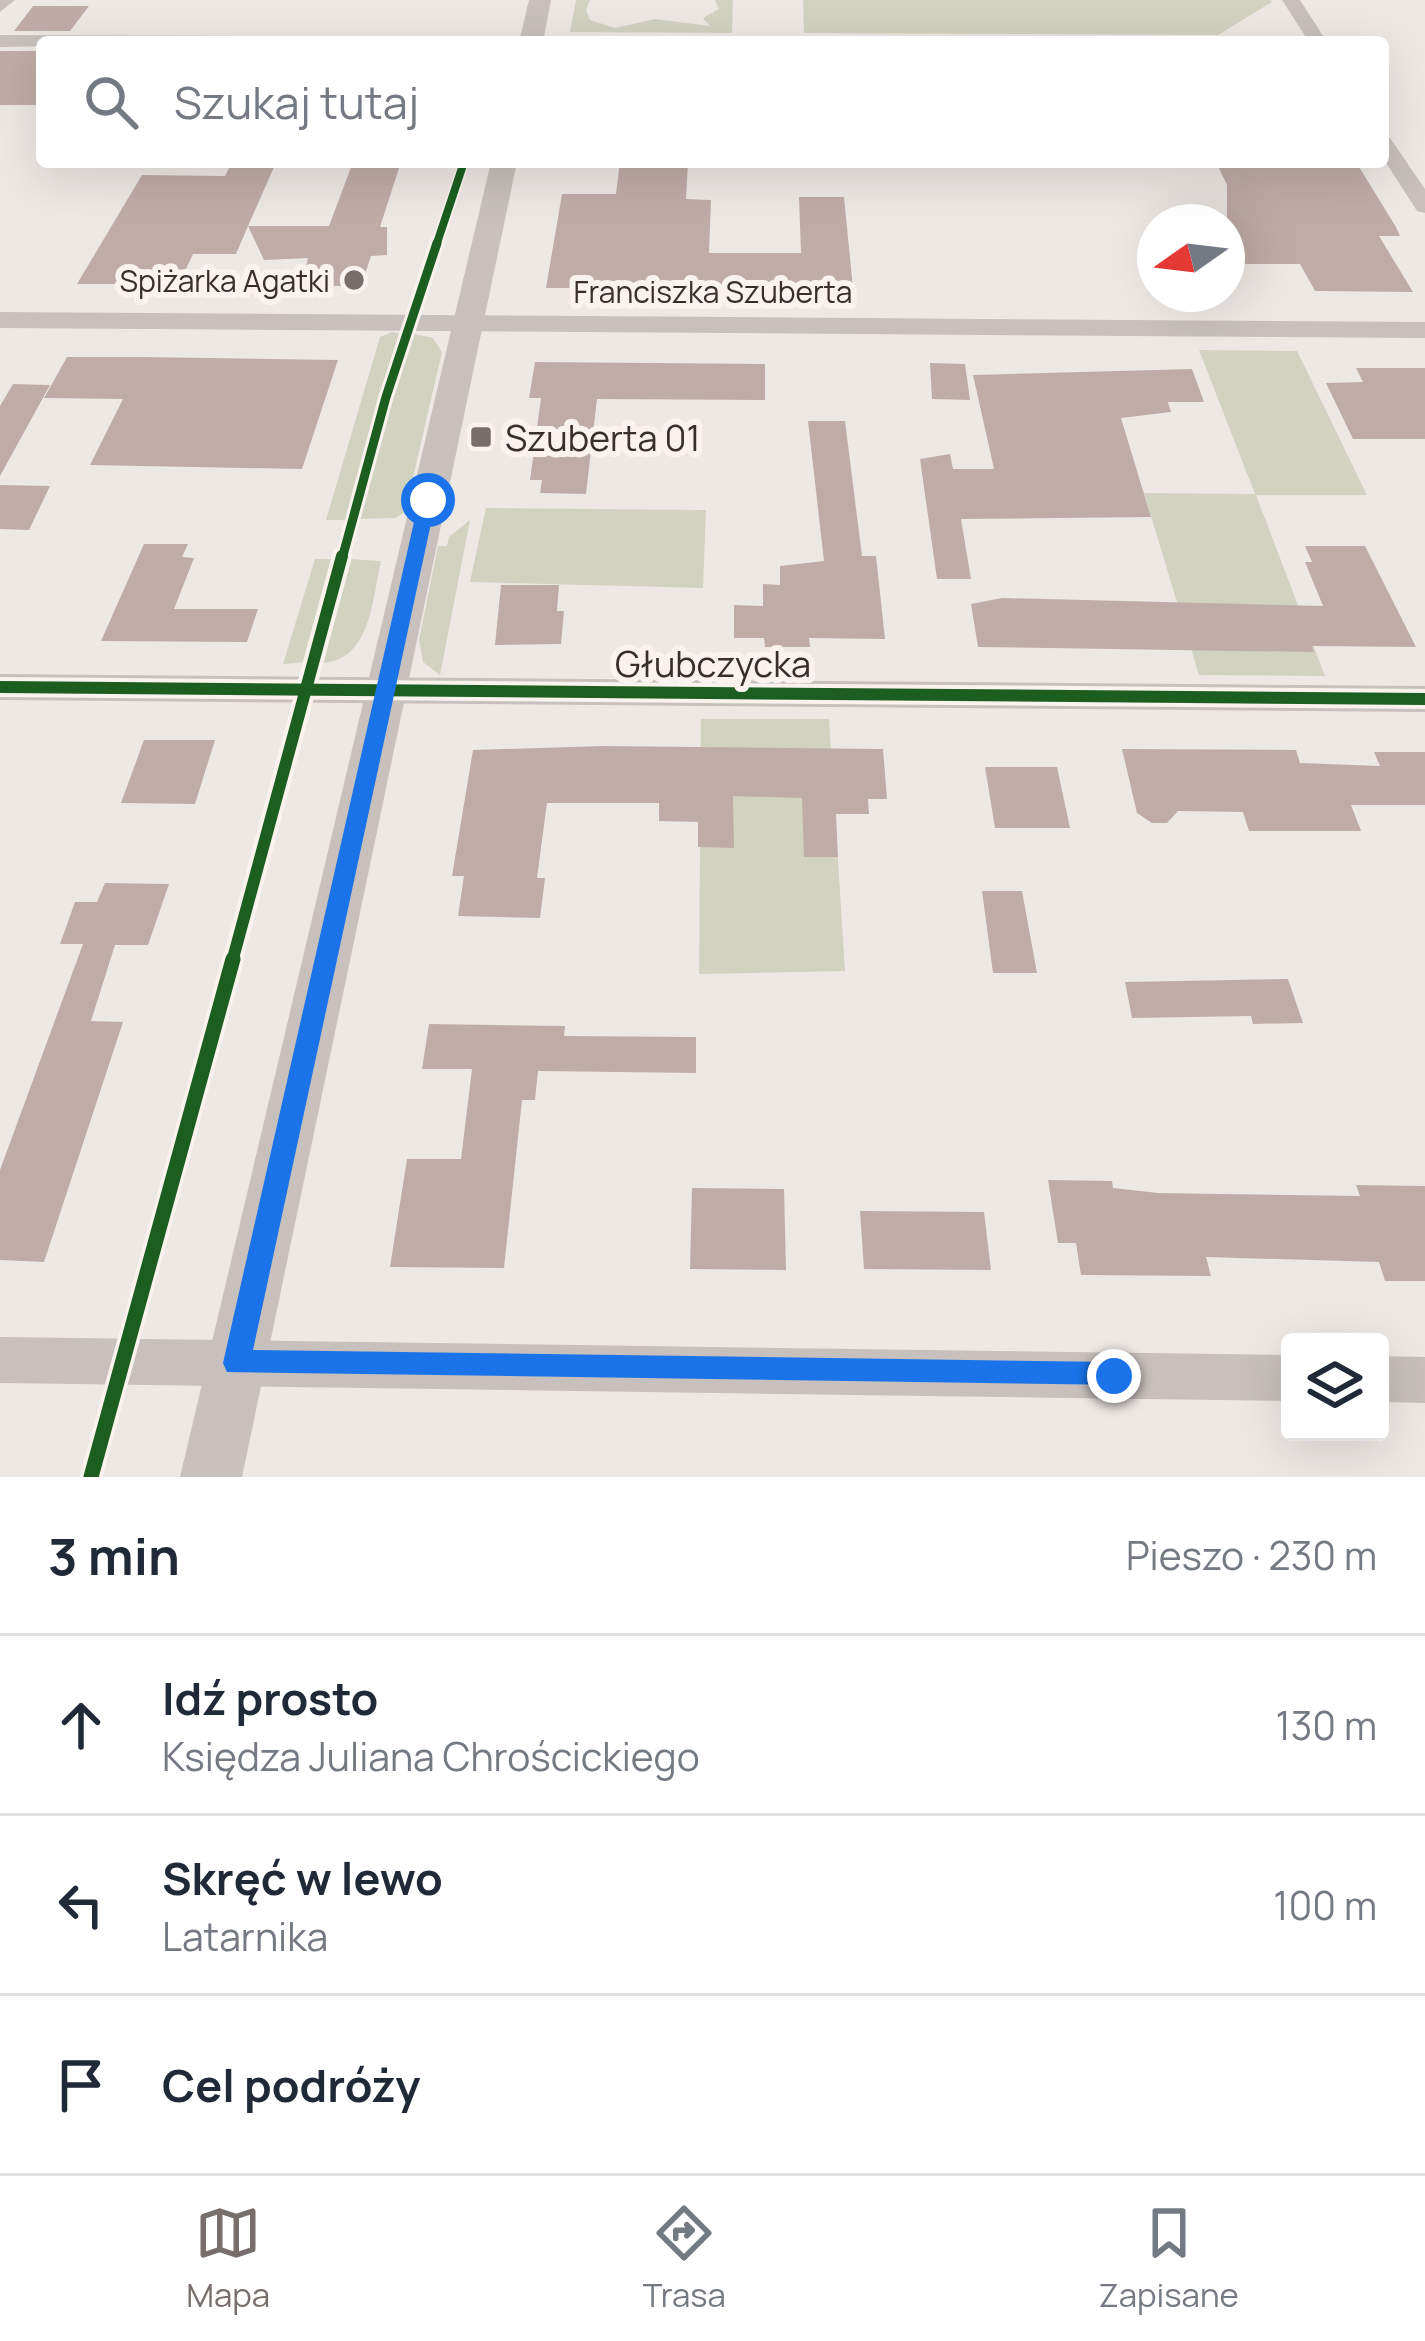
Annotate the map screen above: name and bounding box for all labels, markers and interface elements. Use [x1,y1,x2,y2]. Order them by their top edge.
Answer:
search box [36,36,1389,168]
icon: search [78,69,144,135]
text: Szukaj tutaj [174,71,419,133]
north arrow [1137,204,1245,312]
place label: Spiżarka Agatki [119,260,330,301]
marker: Spiżarka Agatki [341,267,367,293]
street label: Franciszka Szuberta [573,271,853,312]
place label: Szuberta 01 [505,413,701,462]
marker: Szuberta 01 [468,424,494,450]
route start [401,473,455,527]
street label: Głubczycka [615,639,811,688]
map controls [1281,1333,1389,1441]
button: layers [1281,1333,1389,1441]
route end [1087,1349,1141,1403]
text: 3 min [48,1521,180,1590]
text: Pieszo · 230 m [1126,1528,1377,1582]
text: Idź prosto [162,1667,378,1729]
icon: ahead [48,1692,114,1758]
text: 130 m [1276,1698,1377,1752]
text: Księdza Juliana Chrościckiego [162,1729,700,1783]
text: Skręć w lewo [162,1847,443,1909]
icon: left [48,1872,114,1938]
text: 100 m [1273,1878,1377,1932]
text: Latarnika [162,1909,328,1963]
icon: arrive [48,2052,114,2118]
text: Cel podróży [162,2054,420,2116]
tab: Mapa [186,2200,270,2317]
tab: Trasa [643,2200,726,2317]
tab: Zapisane [1098,2200,1239,2317]

